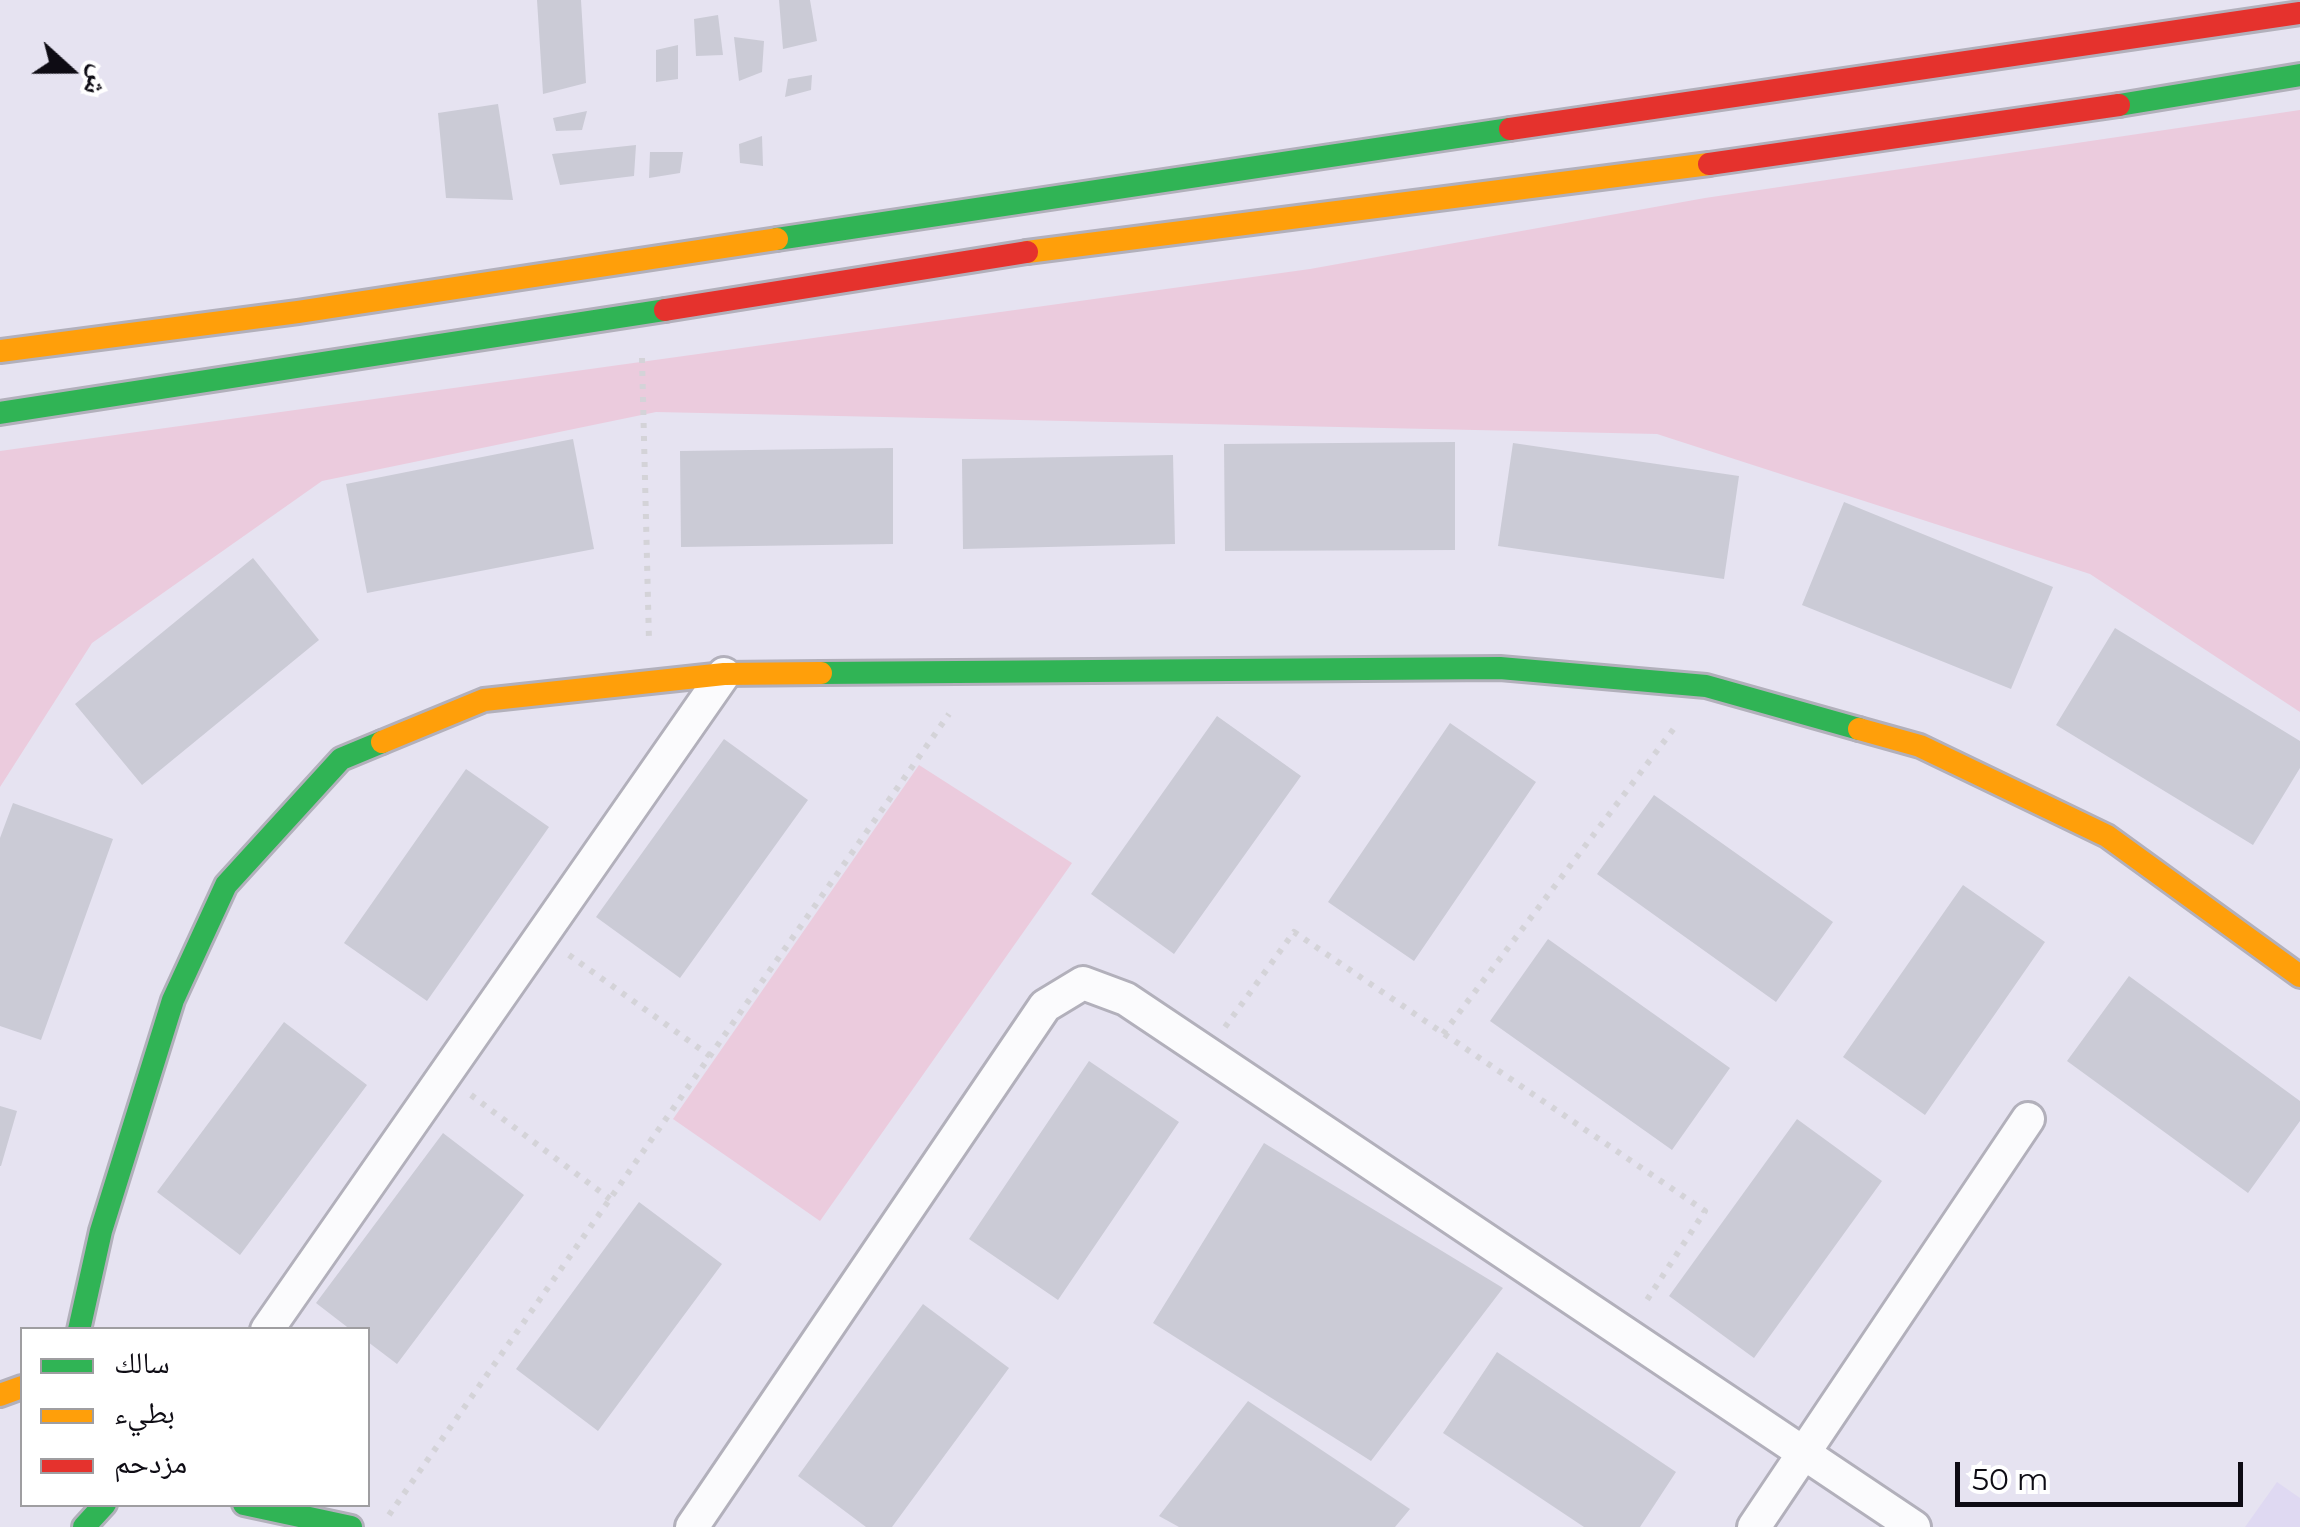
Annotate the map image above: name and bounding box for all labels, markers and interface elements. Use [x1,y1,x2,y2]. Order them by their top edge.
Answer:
north arrow [20,20,120,120]
text: ش [77,61,119,101]
legend [20,1327,370,1507]
text: سالك [114,1344,170,1381]
text: بطيء [114,1394,175,1431]
scale bar [1960,1442,2248,1504]
text: مزدحم [114,1444,187,1481]
text: 50 m [1972,1461,2049,1498]

